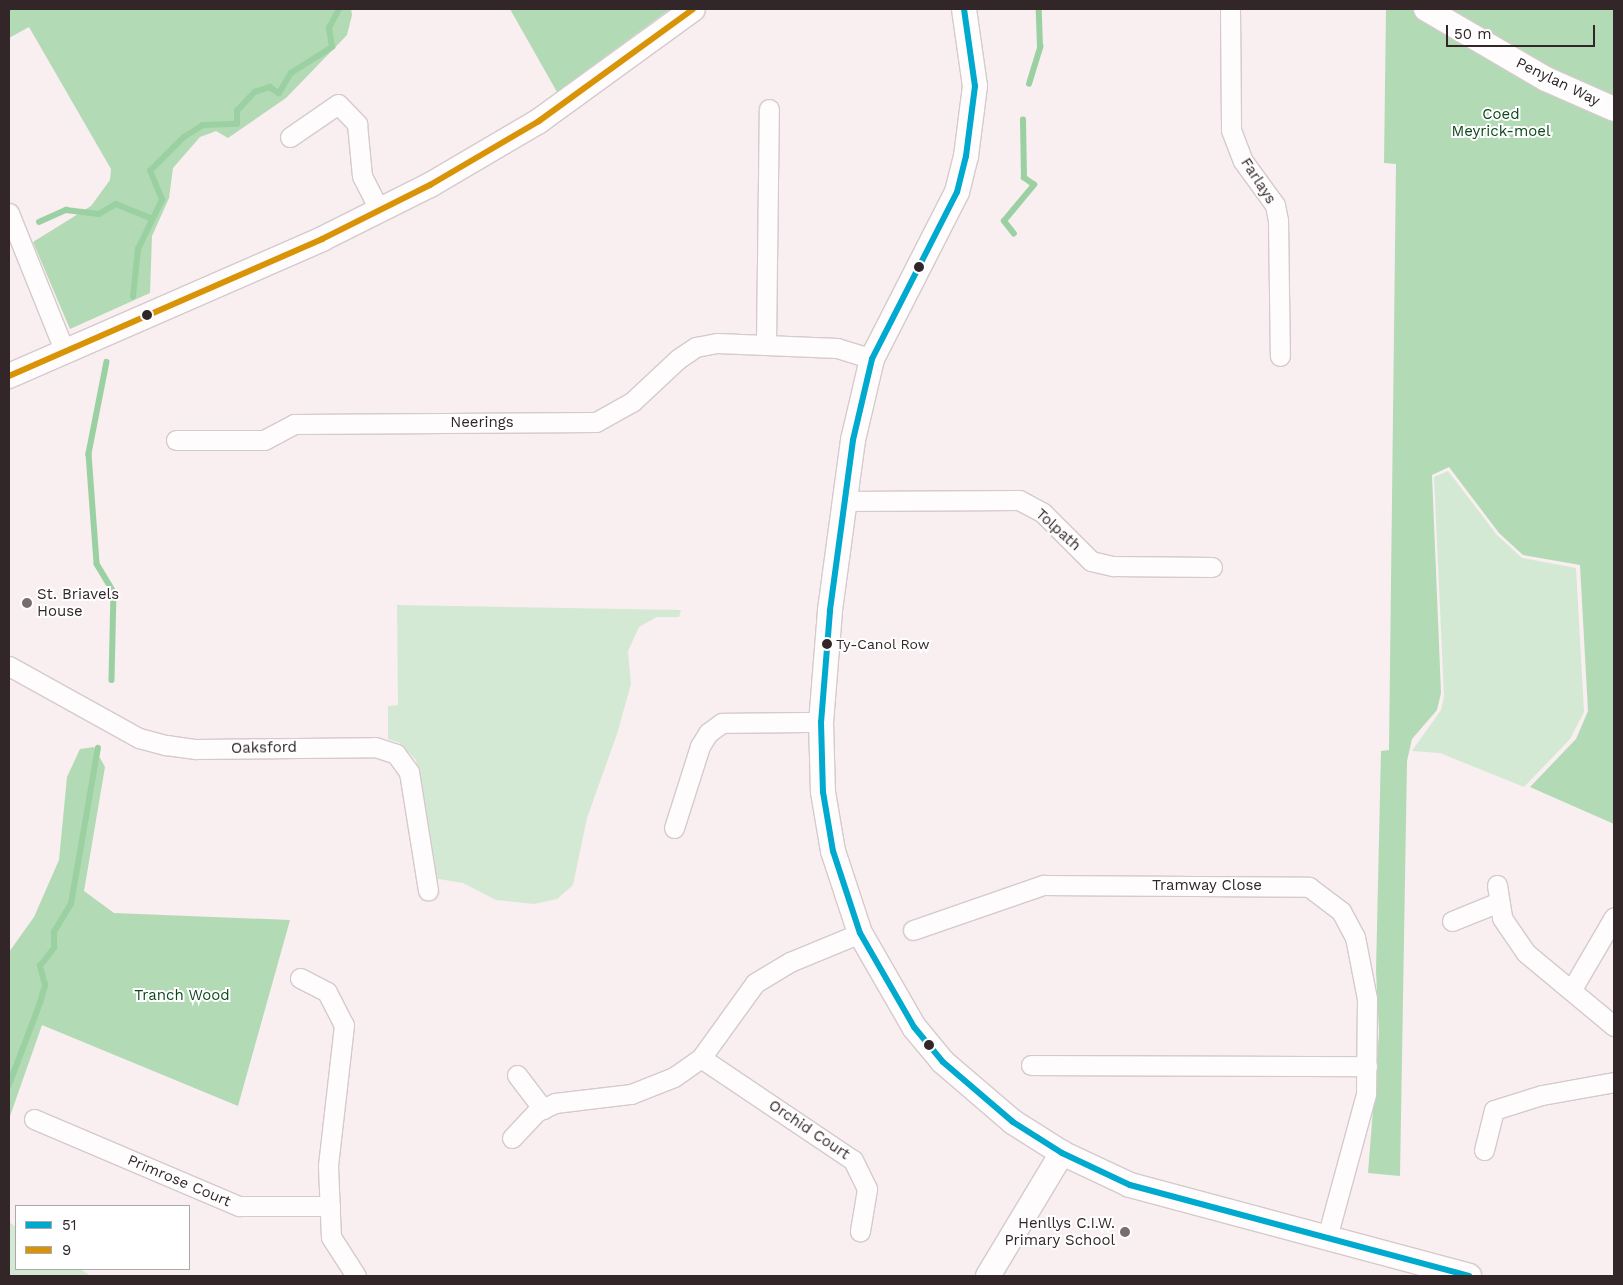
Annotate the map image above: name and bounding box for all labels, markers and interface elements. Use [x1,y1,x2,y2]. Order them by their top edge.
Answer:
scale bar [1448,15,1597,47]
text: 50 m [1454,25,1491,43]
street label: Penylan Way [1513,54,1603,110]
park label: Coed Meyrick-moel [1451,105,1551,140]
street label: Farlays [1237,155,1279,207]
unlabelled marker [914,262,924,272]
unlabelled marker [142,310,152,320]
street label: Neerings [450,414,514,432]
street label: Tolpath [1032,505,1084,555]
place label: St. Briavels House [37,585,119,620]
marker: St. Briavels House [21,597,33,609]
place label: Ty-Canol Row [836,636,930,652]
marker: Ty-Canol Row [822,639,832,649]
street label: Oaksford [231,738,297,758]
street label: Tramway Close [1152,877,1262,895]
park label: Tranch Wood [134,987,230,1005]
unlabelled marker [924,1040,934,1050]
street label: Orchid Court [765,1096,853,1164]
street label: Primrose Court [125,1151,233,1211]
legend [15,1205,190,1270]
place label: Henllys C.I.W. Primary School [1004,1214,1115,1249]
text: 51 [62,1216,77,1234]
marker: Henllys C.I.W. Primary School [1119,1226,1131,1238]
text: 9 [62,1241,71,1259]

